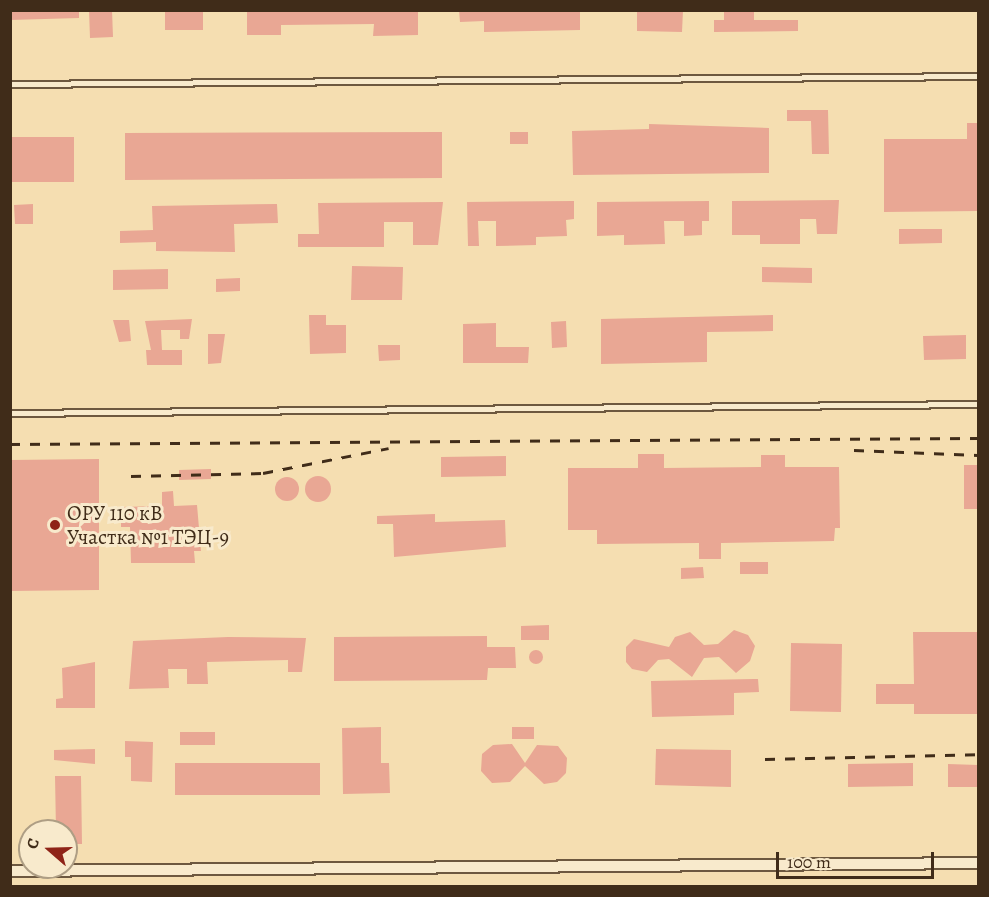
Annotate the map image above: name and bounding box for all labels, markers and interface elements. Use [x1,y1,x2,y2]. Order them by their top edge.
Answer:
place label: ОРУ 110 кВ Участка №1 ТЭЦ-9 [67,500,229,550]
marker: ОРУ 110 кВ Участка №1 ТЭЦ-9 [48,518,62,532]
north arrow [18,819,78,879]
text: С [21,835,45,852]
scale bar [779,840,936,878]
text: 100 m [787,850,831,874]

